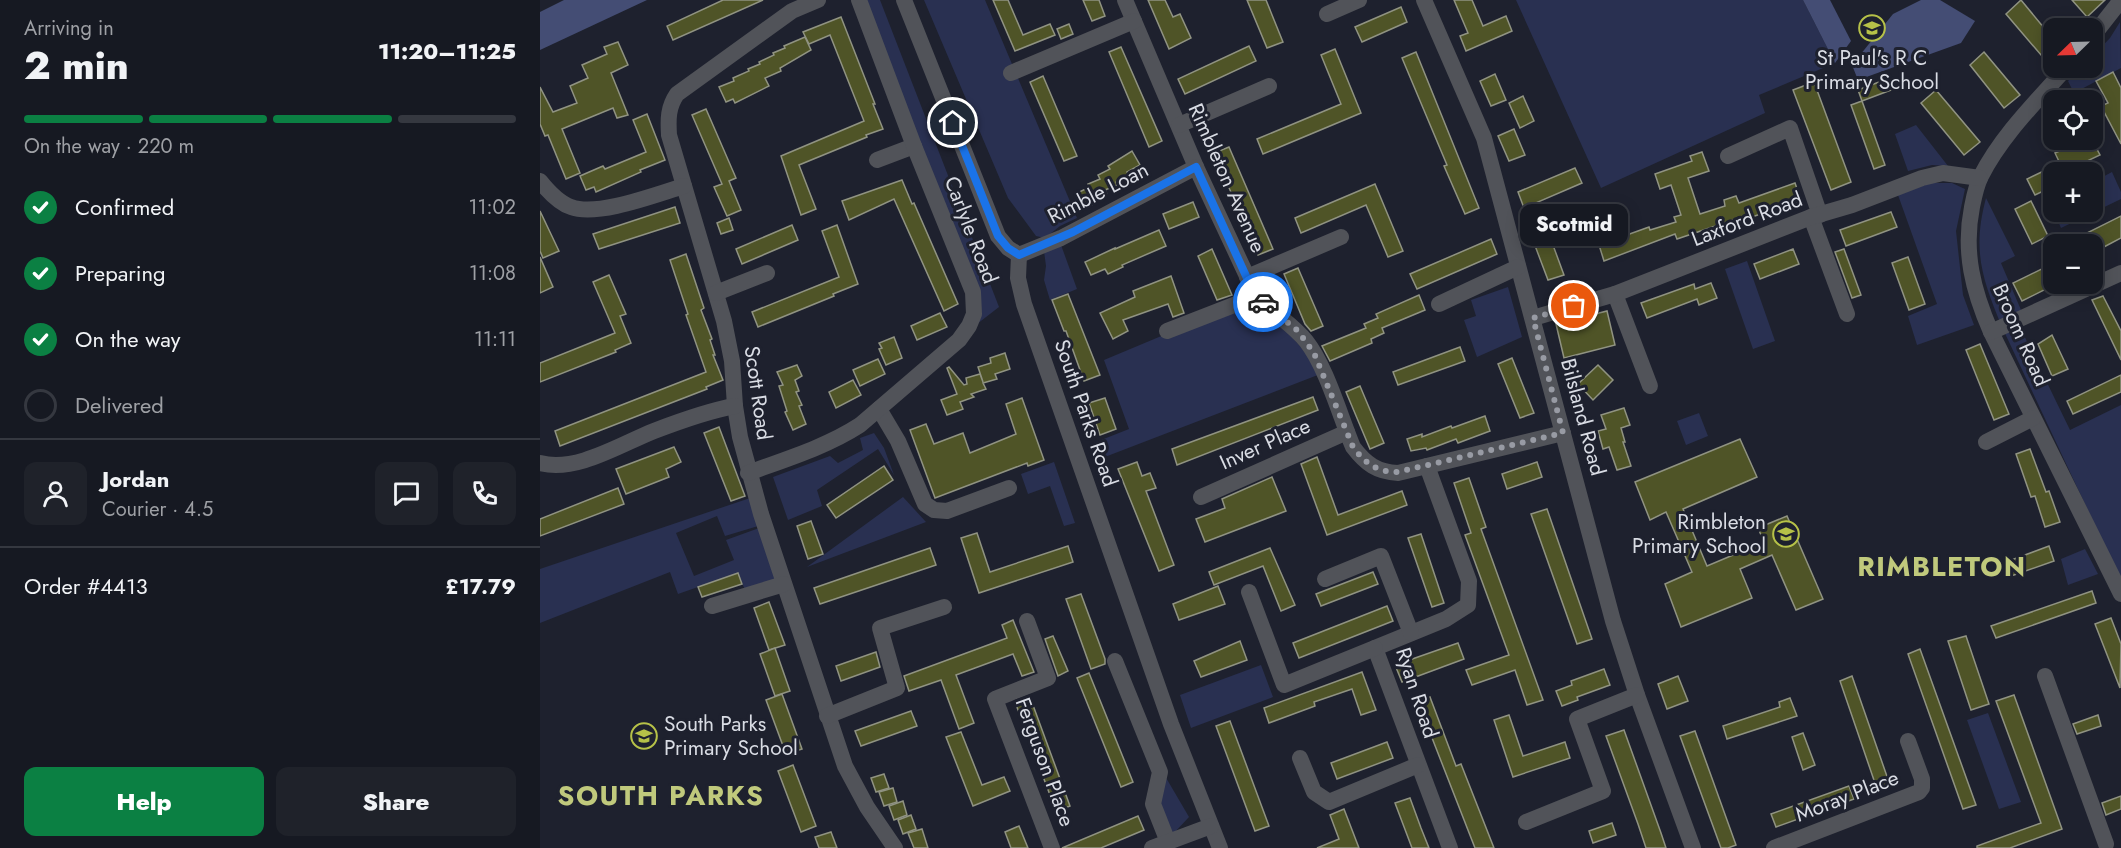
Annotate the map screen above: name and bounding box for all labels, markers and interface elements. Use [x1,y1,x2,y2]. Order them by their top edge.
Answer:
school or university icon: St Paul's R C Primary School [1857,13,1887,43]
text: Arriving in [24,14,114,43]
north arrow [2043,18,2103,78]
map controls [2043,18,2103,294]
text: 11:20–11:25 [378,35,516,67]
text: 2 min [24,37,129,94]
place label: St Paul's R C Primary School [1805,43,1939,97]
button: locate [2043,90,2103,150]
pin [927,97,978,148]
street label: Rimbleton Avenue [1181,99,1273,258]
icon: home [936,106,969,139]
text: On the way · 220 m [24,132,194,161]
street label: Rimble Loan [1042,155,1154,231]
button: + [2043,162,2103,222]
street label: Carlyle Road [937,172,1005,288]
street label: Laxford Road [1687,184,1807,254]
icon: check [24,191,57,224]
text: Confirmed [75,191,174,223]
text: 11:02 [469,193,516,222]
callout: Scotmid [1520,204,1628,246]
text: Scotmid [1536,210,1612,239]
button: − [2043,234,2103,294]
icon: check [24,257,57,290]
text: Preparing [75,257,166,289]
text: 11:08 [469,259,516,288]
courier [1233,272,1293,332]
street label: Broom Road [1985,279,2057,391]
pin [1548,280,1599,331]
icon: car [1247,286,1280,319]
icon: bag [1557,289,1590,322]
icon: check [24,323,57,356]
text: On the way [75,323,180,355]
text: 11:11 [474,325,516,354]
street label: South Parks Road [1047,335,1125,491]
street label: Scott Road [737,344,779,442]
street label: Bilsland Road [1553,355,1613,479]
text: Delivered [75,389,164,421]
street label: Inver Place [1215,411,1315,477]
button: person [24,462,87,525]
button: chat [375,462,438,525]
button: phone [453,462,516,525]
text: Jordan [102,463,169,495]
text: Courier · 4.5 [102,495,213,524]
place label: Rimbleton Primary School [1632,507,1766,561]
school or university icon: Rimbleton Primary School [1771,519,1801,549]
district label: RIMBLETON [1857,547,2027,586]
text: Order #4413 [24,570,148,602]
text: £17.79 [445,570,516,602]
street label: Ryan Road [1388,644,1446,742]
street label: Ferguson Place [1008,693,1082,831]
place label: South Parks Primary School [664,709,798,763]
school or university icon: South Parks Primary School [629,721,659,751]
street label: Moray Place [1791,762,1903,829]
button: Help [24,767,264,836]
button: Share [276,767,516,836]
district label: SOUTH PARKS [558,776,764,815]

